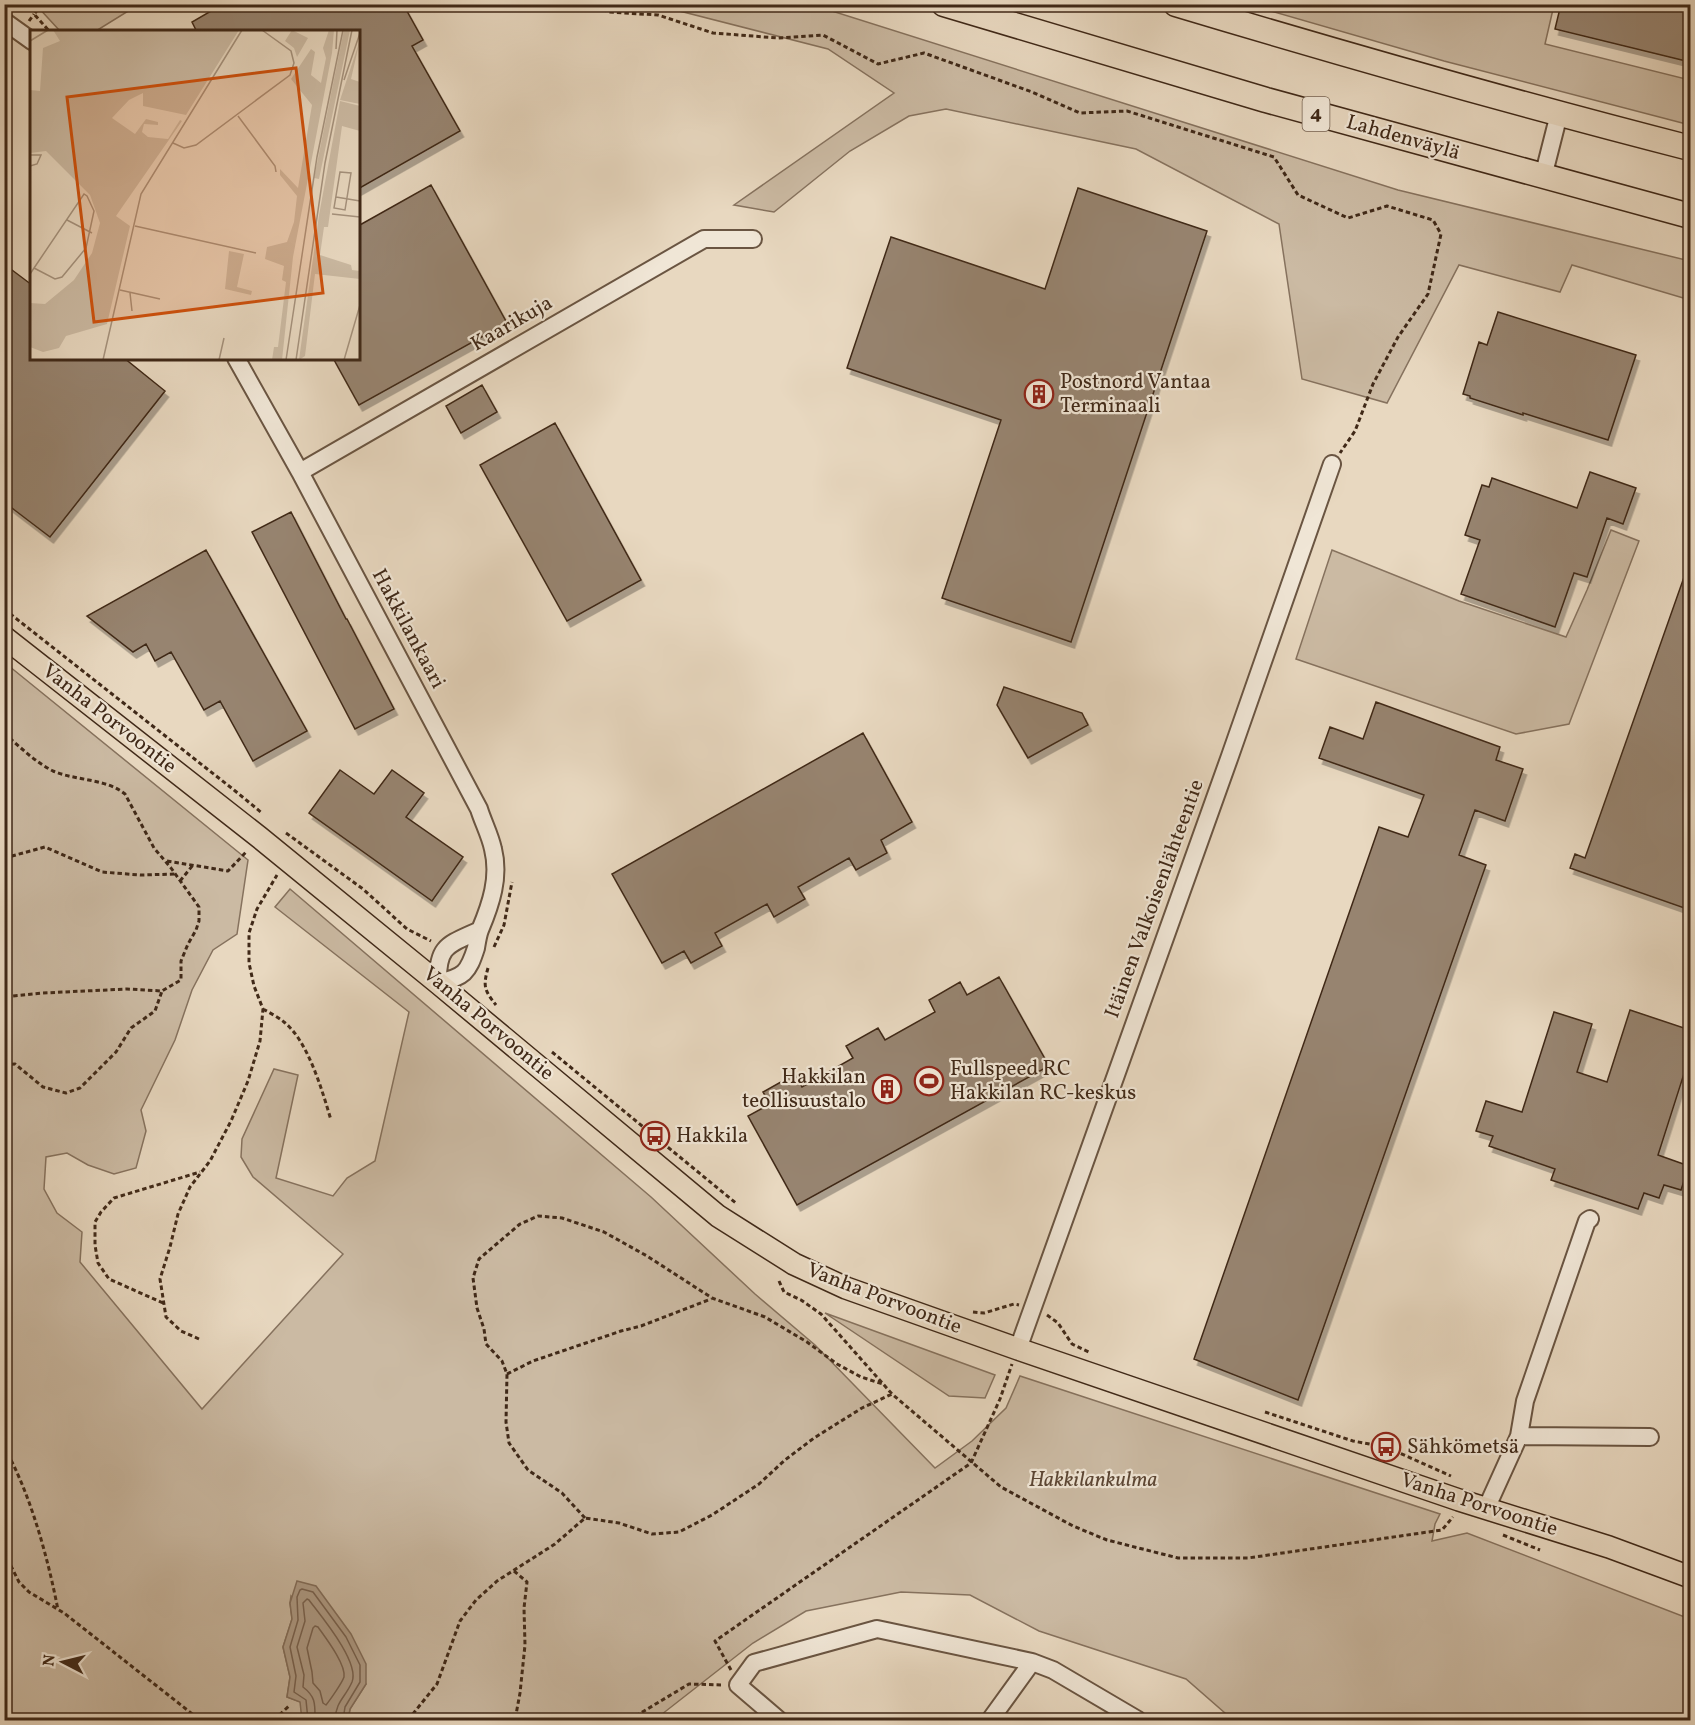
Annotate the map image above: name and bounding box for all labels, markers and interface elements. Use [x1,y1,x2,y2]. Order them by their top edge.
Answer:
inset map [30,30,360,360]
road number: 4 [1302,97,1330,131]
street label: Lahdenväylä [1343,108,1463,168]
street label: Kaarikuja [466,289,558,359]
place label: Postnord Vantaa Terminaali [1060,368,1211,421]
building icon: Postnord Vantaa Terminaali [1023,378,1055,410]
street label: Hakkilankaari [364,564,452,694]
street label: Vanha Porvoontie [36,657,183,781]
street label: Itäinen Valkoisenlähteentie [1098,776,1212,1022]
street label: Vanha Porvoontie [416,960,560,1088]
place label: Fullspeed RC Hakkilan RC-keskus [950,1055,1136,1108]
place label: Hakkilan teollisuustalo [742,1063,866,1116]
sports icon: Fullspeed RC Hakkilan RC-keskus [913,1065,945,1097]
building icon: Hakkilan teollisuustalo [871,1073,903,1105]
bus stop icon: Hakkila [639,1120,671,1152]
place label: Hakkila [676,1122,748,1151]
street label: Vanha Porvoontie [802,1256,966,1342]
bus stop icon: Sähkömetsä [1370,1431,1402,1463]
place label: Sähkömetsä [1407,1433,1519,1462]
park label: Hakkilankulma [1029,1466,1157,1495]
street label: Vanha Porvoontie [1397,1466,1561,1544]
north arrow [33,1632,93,1692]
text: N [38,1653,62,1668]

